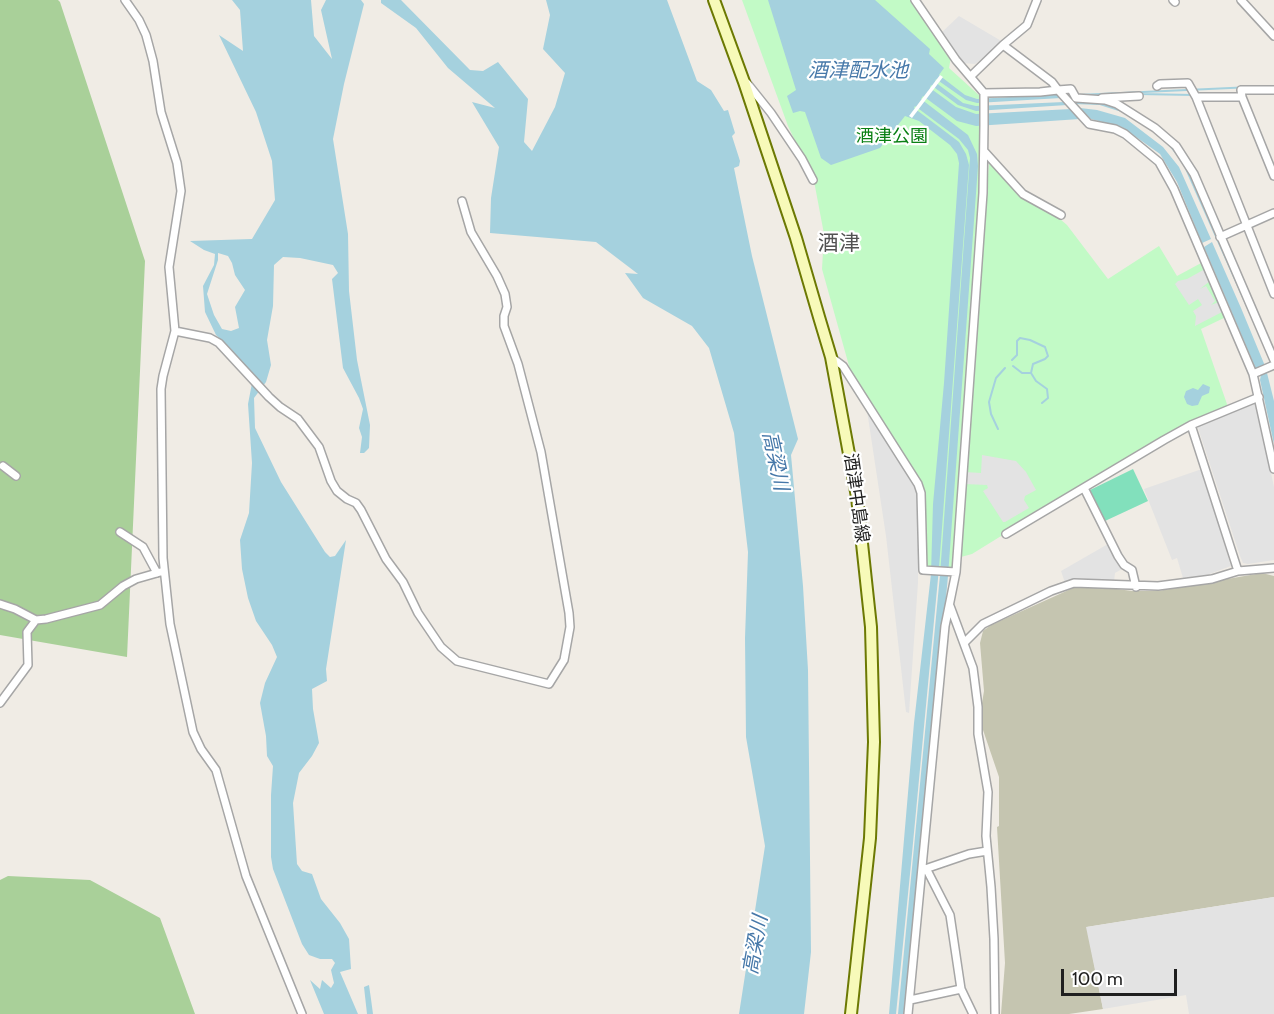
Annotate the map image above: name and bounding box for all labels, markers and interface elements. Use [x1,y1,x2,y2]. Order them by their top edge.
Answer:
water label: 酒津配水池 [808,59,908,83]
park label: 酒津公園 [856,126,928,148]
district label: 酒津 [818,231,860,257]
water label: 高梁川 [757,429,793,493]
street label: 酒津中島線 [839,452,873,544]
water label: 高梁川 [739,913,773,977]
scale bar [1064,957,1180,995]
text: 100 m [1072,968,1123,990]

